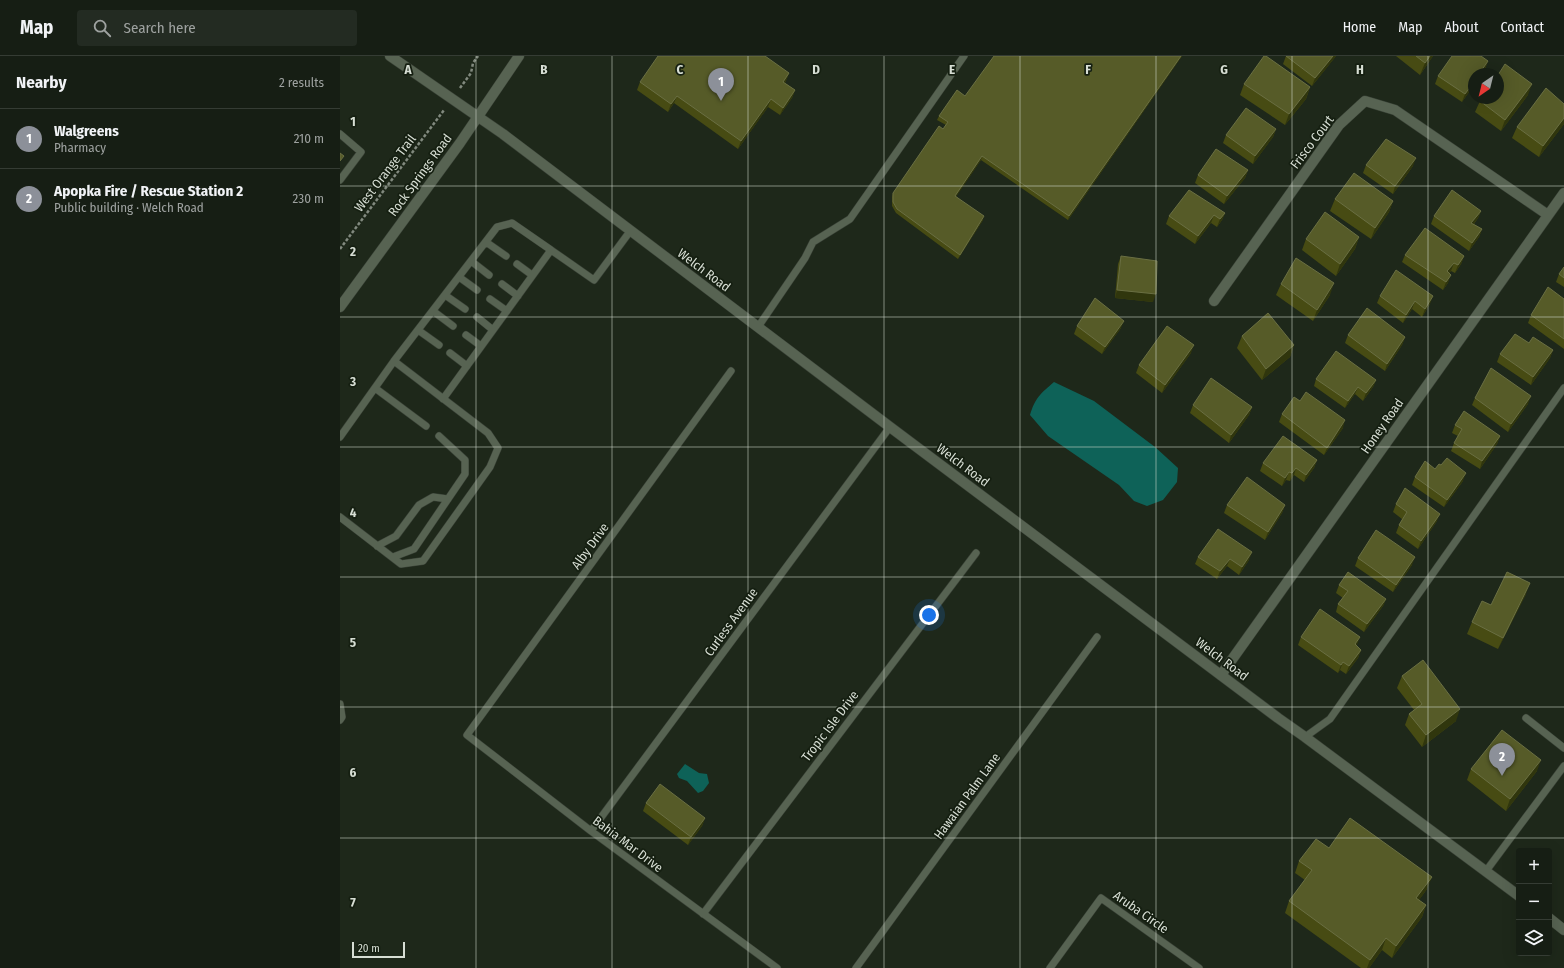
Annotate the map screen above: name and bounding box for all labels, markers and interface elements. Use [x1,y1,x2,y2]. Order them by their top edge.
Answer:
search box [77,10,357,46]
text: Map [20,16,53,39]
icon: search [91,17,113,39]
text: Search here [123,19,196,37]
text: Home [1343,19,1376,36]
text: Map [1398,19,1422,36]
text: About [1444,19,1479,36]
text: Contact [1501,19,1544,36]
text: A [403,62,412,77]
text: B [540,62,548,77]
text: C [677,62,684,77]
text: D [812,62,820,77]
text: E [949,62,955,77]
text: F [1085,62,1091,77]
text: G [1220,62,1228,77]
text: H [1356,62,1364,77]
pin: 1 [708,68,734,101]
north arrow [1468,68,1504,104]
text: Nearby [16,72,67,93]
text: 2 results [279,75,324,90]
street label: Frisco Court [1287,112,1337,172]
text: 1 [350,114,356,129]
text: Walgreens [54,122,119,140]
text: 1 [26,131,32,146]
text: 210 m [294,131,324,146]
street label: West Orange Trail [351,131,419,215]
street label: Rock Springs Road [385,131,455,219]
text: Pharmacy [54,140,106,155]
text: Apopka Fire / Rescue Station 2 [54,182,243,200]
text: 2 [26,191,32,206]
text: 230 m [293,191,324,206]
text: Public building · Welch Road [54,200,204,215]
text: 2 [349,244,356,259]
street label: Welch Road [675,245,733,295]
text: 3 [349,374,356,389]
street label: Honey Road [1358,396,1406,456]
street label: Welch Road [934,440,992,490]
text: 4 [350,505,357,520]
street label: Alby Drive [568,520,612,572]
street label: Curless Avenue [701,585,761,659]
your location [919,605,939,625]
street label: Welch Road [1193,634,1251,684]
text: 5 [350,635,356,650]
street label: Tropic Isle Drive [798,688,862,764]
pin: 2 [1489,743,1515,776]
street label: Hawaian Palm Lane [931,750,1003,842]
text: 6 [350,765,357,780]
street label: Bahia Mar Drive [590,813,666,875]
map controls [1516,848,1552,956]
button: + [1516,848,1552,884]
button: − [1516,884,1552,920]
street label: Aruba Circle [1111,888,1171,936]
text: 7 [350,895,356,910]
button: layers [1516,920,1552,956]
scale bar [352,940,405,959]
text: 20 m [358,942,380,955]

